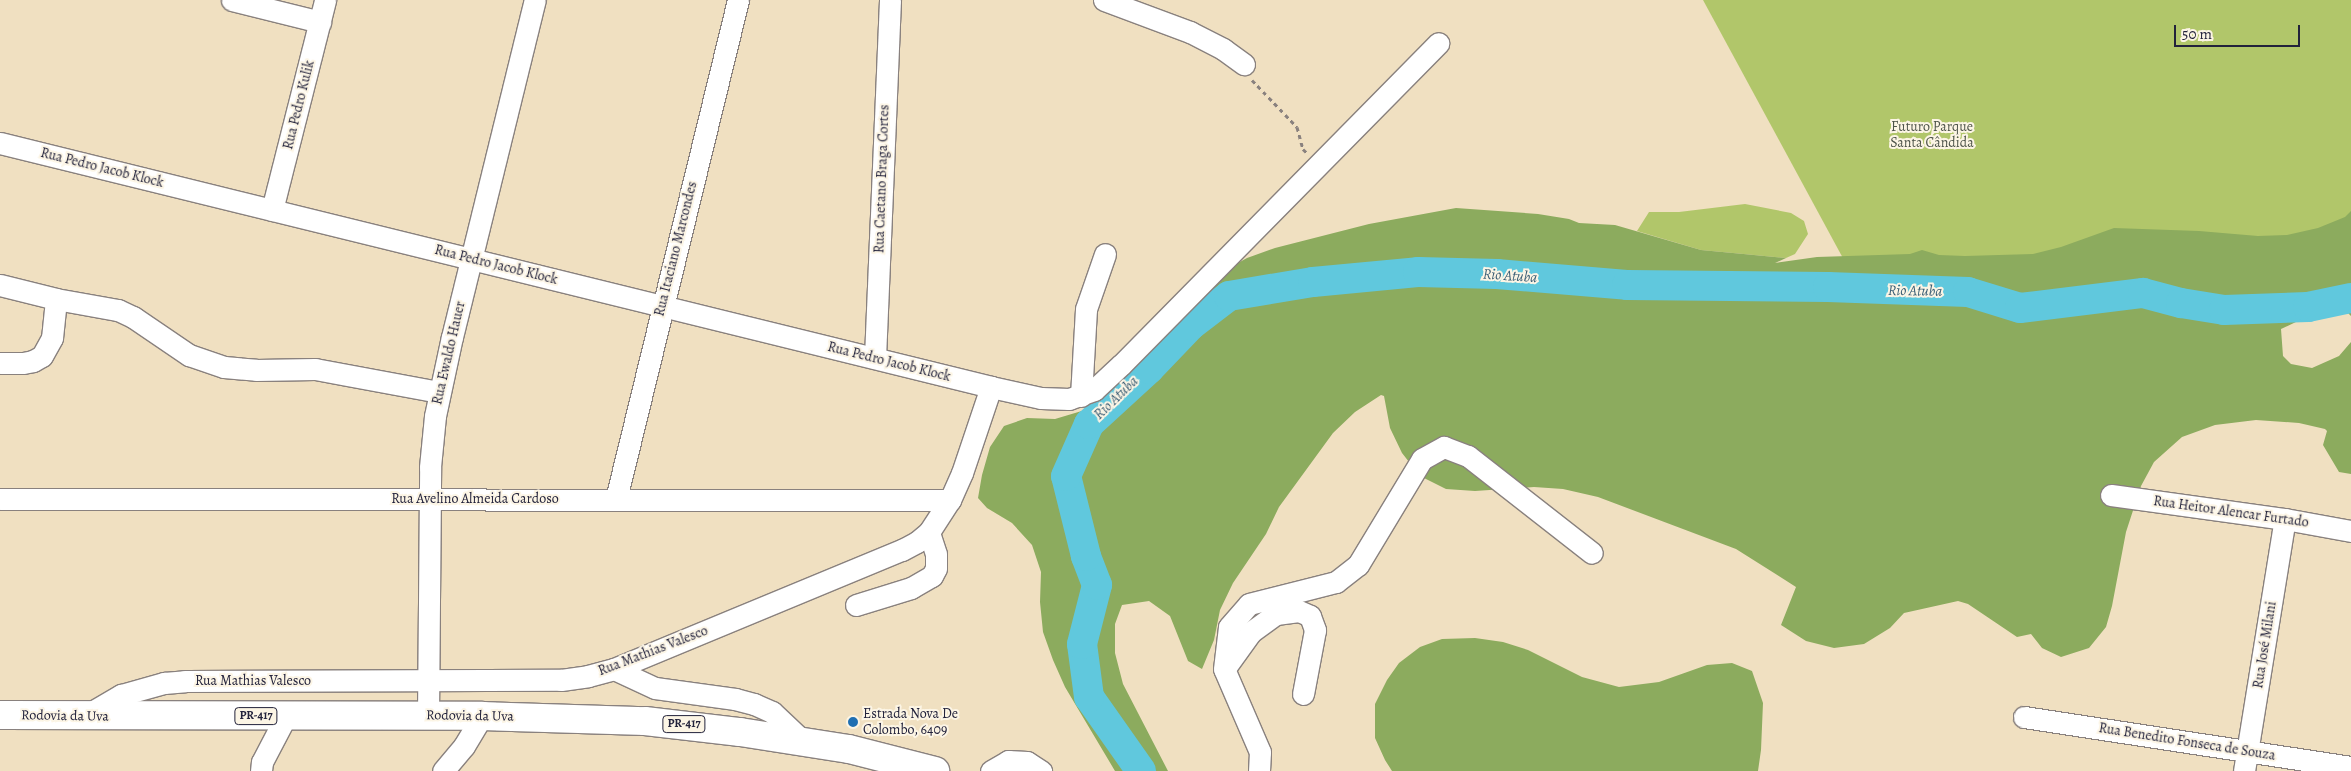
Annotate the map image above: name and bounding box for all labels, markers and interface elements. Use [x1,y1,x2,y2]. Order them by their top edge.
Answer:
scale bar [2176,15,2302,47]
text: 50 m [2182,24,2212,44]
street label: Rua Pedro Kulik [280,59,318,151]
street label: Rua Caetano Braga Cortes [871,104,893,254]
park label: Futuro Parque Santa Cândida [1890,119,1974,152]
street label: Rua Pedro Jacob Klock [39,145,165,191]
street label: Rua Itaciano Marcondes [651,180,701,318]
street label: Rua Pedro Jacob Klock [433,242,559,288]
water label: Rio Atuba [1482,265,1538,287]
water label: Rio Atuba [1888,282,1942,300]
street label: Rua Ewaldo Hauer [429,300,469,406]
street label: Rua Pedro Jacob Klock [826,339,952,385]
water label: Rio Atuba [1090,373,1142,423]
street label: Rua Avelino Almeida Cardoso [391,491,559,507]
street label: Rua Heitor Alencar Furtado [2152,493,2310,531]
street label: Rua José Milani [2250,600,2280,690]
street label: Rua Mathias Valesco [596,622,710,680]
street label: Rua Mathias Valesco [195,673,311,689]
road number: PR-417 [234,706,278,726]
place label: Estrada Nova De Colombo, 6409 [863,706,958,739]
street label: Rodovia da Uva [21,707,109,725]
street label: Rodovia da Uva [426,707,514,725]
road number: PR-417 [662,714,706,734]
marker: Estrada Nova De Colombo, 6409 [847,716,859,728]
street label: Rua Benedito Fonseca de Souza [2097,720,2277,764]

